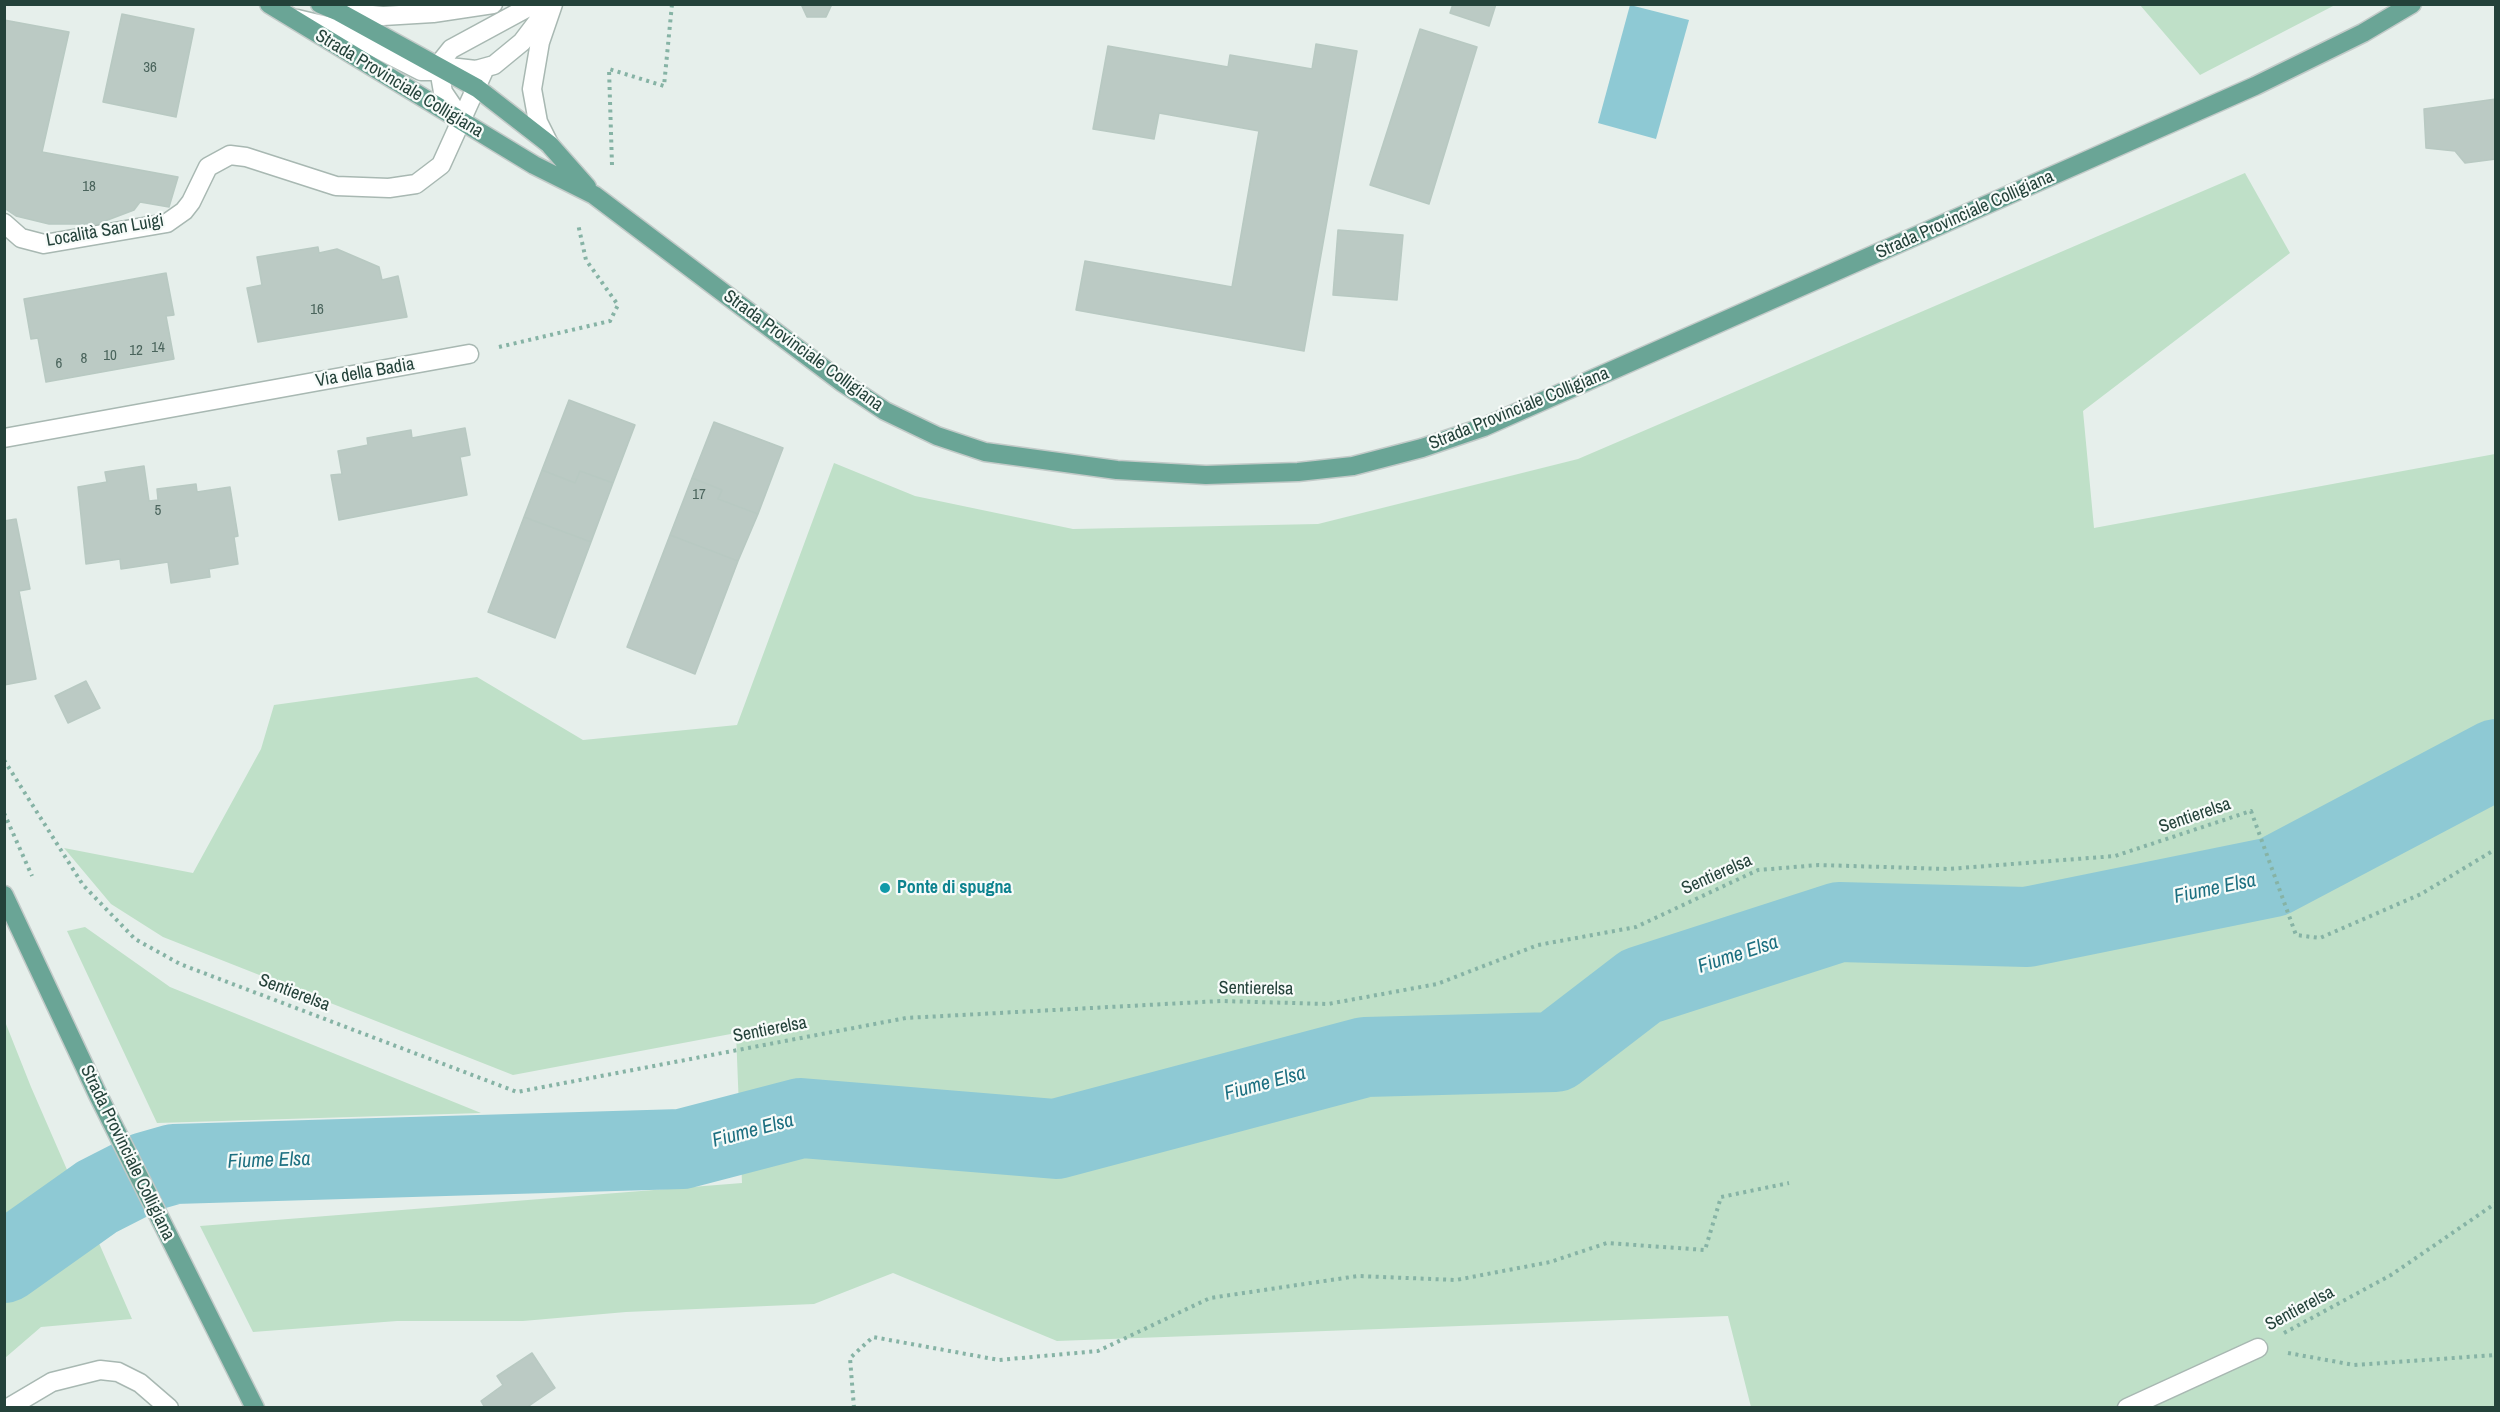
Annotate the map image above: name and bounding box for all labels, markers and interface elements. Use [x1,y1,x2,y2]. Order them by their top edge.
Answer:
street label: Strada Provinciale Colligiana [311,25,487,143]
house number: 36 [143,59,157,77]
street label: Strada Provinciale Colligiana [1873,166,2057,264]
house number: 18 [82,178,96,196]
street label: Località San Luigi [45,210,165,252]
street label: Strada Provinciale Colligiana [719,286,887,416]
house number: 16 [310,301,324,319]
house number: 14 [151,339,165,357]
house number: 12 [129,342,143,360]
house number: 10 [103,347,117,365]
house number: 8 [81,350,87,368]
street label: Via della Badia [314,354,416,392]
house number: 6 [56,355,62,373]
street label: Strada Provinciale Colligiana [1426,363,1612,455]
house number: 17 [692,486,706,504]
house number: 5 [155,502,161,520]
street label: Sentierelsa [2156,794,2234,838]
street label: Sentierelsa [1679,850,1755,900]
water label: Fiume Elsa [2172,869,2258,909]
place label: Ponte di spugna [897,877,1012,899]
marker: Ponte di spugna [878,881,892,895]
water label: Fiume Elsa [1695,931,1781,979]
street label: Sentierelsa [255,970,333,1016]
street label: Sentierelsa [1218,978,1294,1000]
street label: Sentierelsa [731,1012,809,1048]
street label: Strada Provinciale Colligiana [75,1062,179,1244]
water label: Fiume Elsa [1222,1062,1308,1106]
water label: Fiume Elsa [710,1109,796,1153]
water label: Fiume Elsa [227,1148,311,1174]
street label: Sentierelsa [2262,1282,2338,1336]

